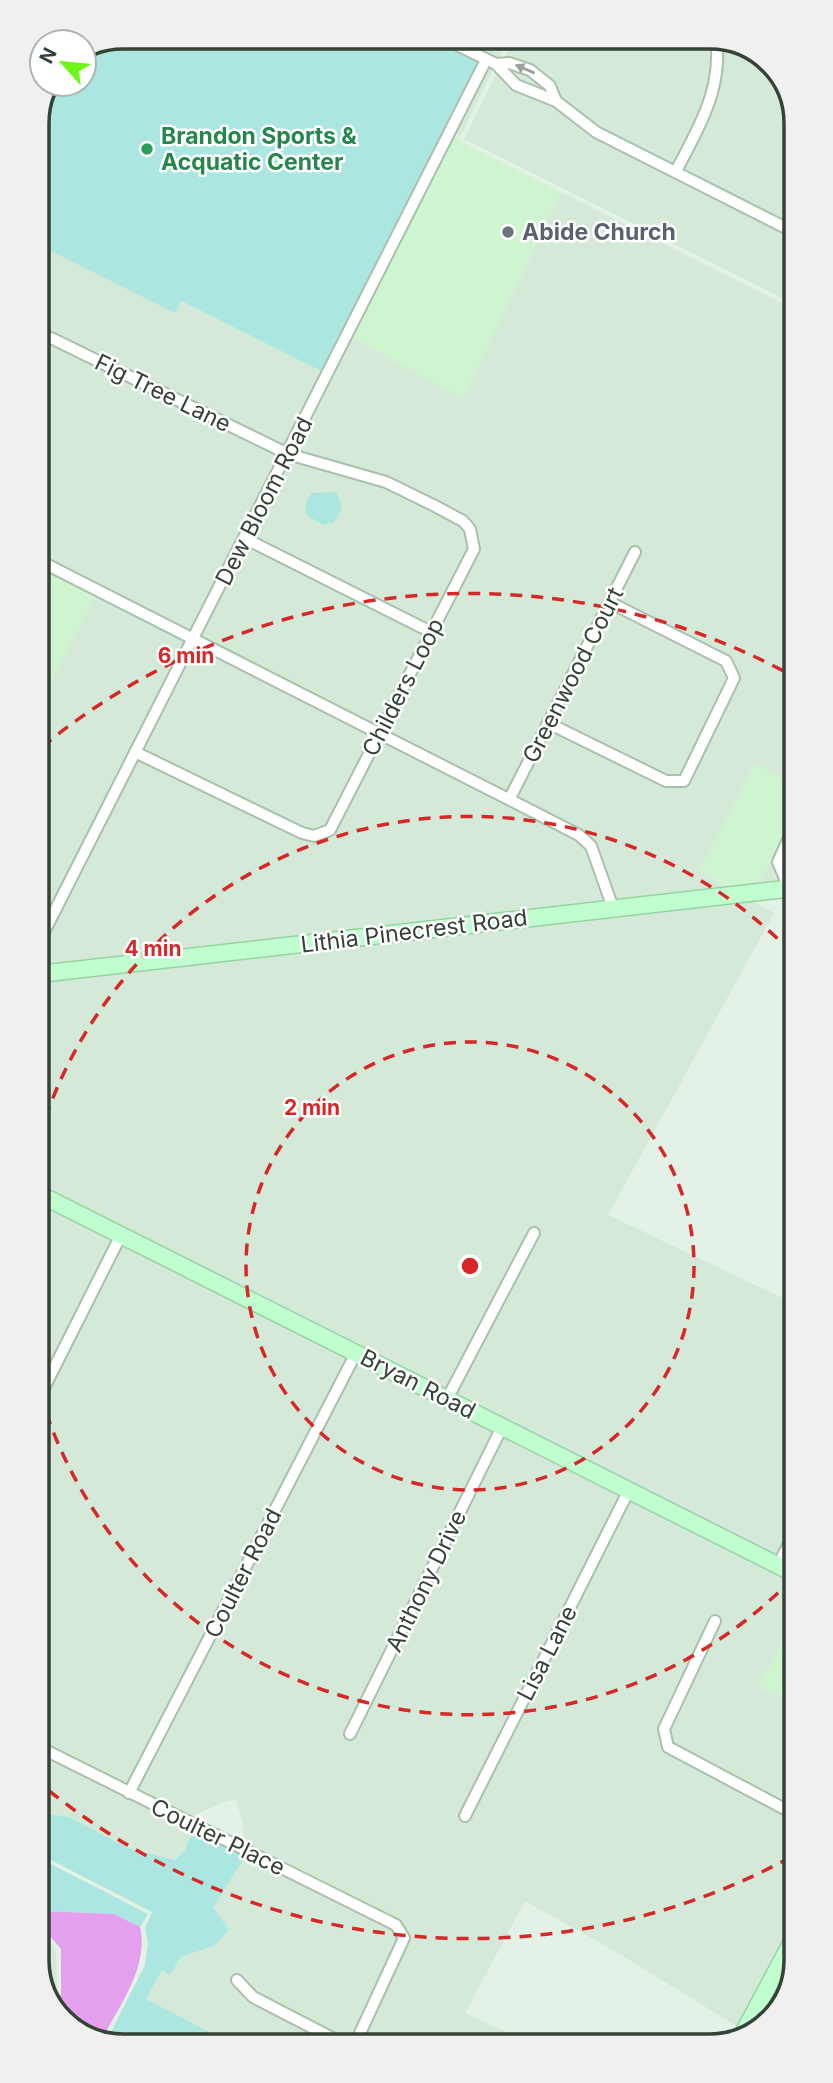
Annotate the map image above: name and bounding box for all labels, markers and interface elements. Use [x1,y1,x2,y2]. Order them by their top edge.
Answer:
north arrow [28,28,98,98]
text: N [35,44,62,67]
one-way arrow [515,63,535,75]
place label: Brandon Sports & Acquatic Center [161,122,357,176]
marker: Brandon Sports & Acquatic Center [139,141,155,157]
place label: Abide Church [522,218,676,246]
marker: Abide Church [500,224,516,240]
street label: Fig Tree Lane [90,348,236,438]
street label: Dew Bloom Road [209,412,319,590]
street label: Greenwood Court [517,582,630,767]
street label: Childers Loop [356,613,450,761]
text: 6 min [158,643,214,668]
street label: Lithia Pinecrest Road [299,903,529,959]
text: 4 min [124,936,182,961]
text: 2 min [284,1095,340,1120]
centre of rings [458,1254,482,1278]
street label: Bryan Road [356,1343,480,1425]
street label: Coulter Road [198,1504,288,1642]
street label: Anthony Drive [380,1506,472,1656]
street label: Lisa Lane [511,1601,583,1705]
street label: Coulter Place [146,1792,290,1882]

